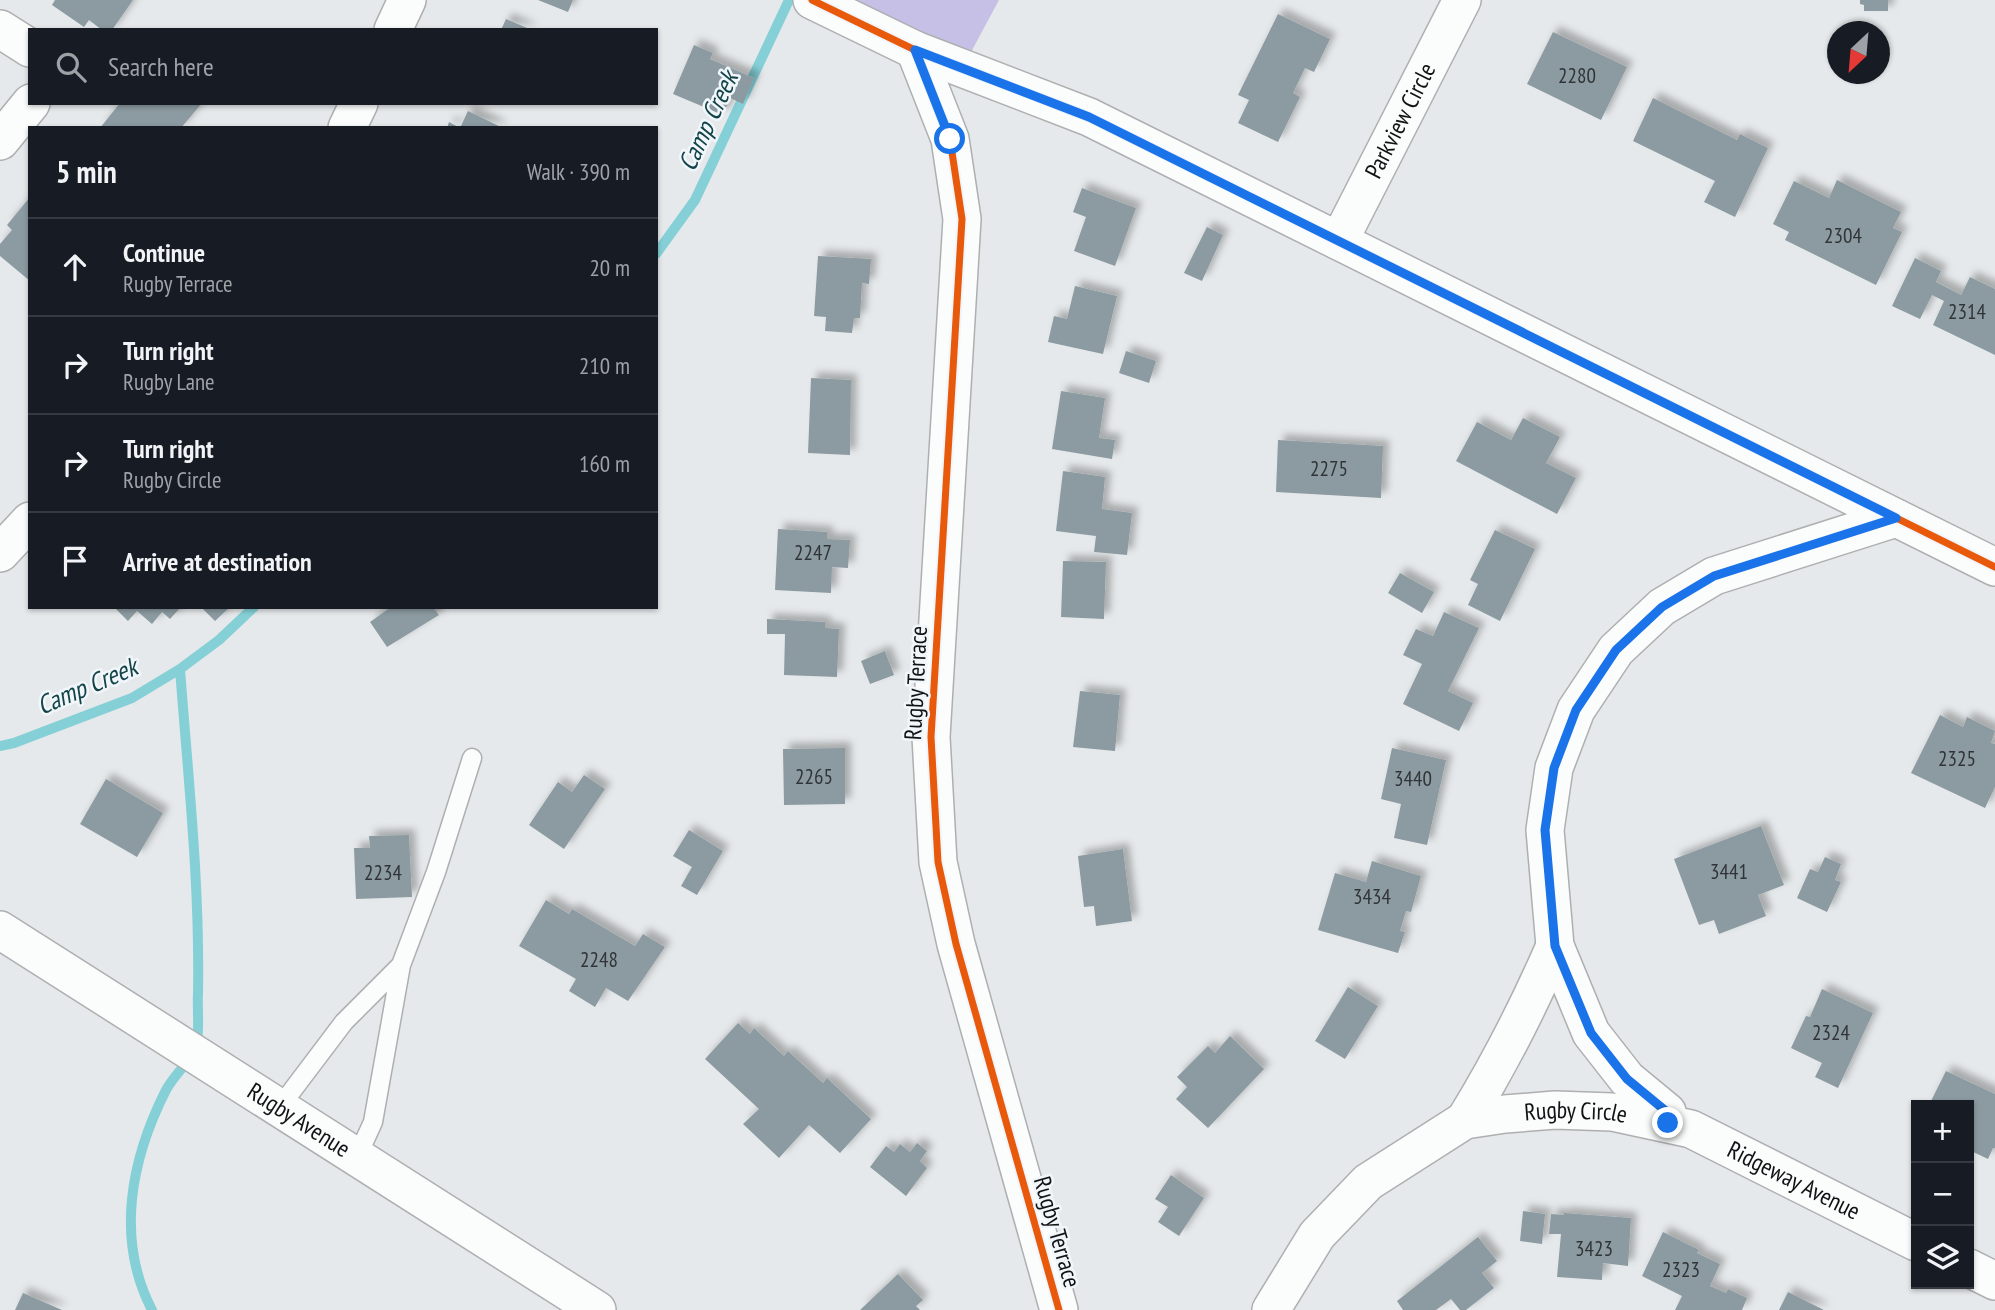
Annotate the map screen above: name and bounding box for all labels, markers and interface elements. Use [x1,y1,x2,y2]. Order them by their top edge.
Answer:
north arrow [1827,21,1890,84]
search box [28,28,658,105]
icon: search [52,48,90,86]
text: Search here [108,50,214,83]
street label: Parkview Circle [1358,58,1442,184]
house number: 2280 [1558,62,1596,89]
water label: Camp Creek [670,63,746,176]
route start [934,123,965,154]
text: 5 min [56,152,117,191]
text: Walk · 390 m [527,157,630,186]
house number: 2304 [1824,222,1862,249]
text: Continue [123,236,205,269]
icon: ahead [56,248,94,286]
text: 20 m [589,253,630,282]
text: Rugby Terrace [123,269,232,298]
house number: 2314 [1948,298,1986,325]
text: Turn right [123,334,214,367]
icon: right [56,346,94,384]
text: 210 m [579,351,630,380]
text: Rugby Lane [123,367,215,396]
text: Turn right [123,432,214,465]
icon: right [56,444,94,482]
text: 160 m [579,449,630,478]
house number: 2275 [1310,455,1348,482]
text: Rugby Circle [123,465,221,494]
house number: 2247 [794,539,832,566]
icon: arrive [56,542,94,580]
text: Arrive at destination [123,545,312,578]
street label: Rugby Terrace [897,625,934,741]
water label: Camp Creek [32,649,145,721]
house number: 2325 [1938,745,1976,772]
house number: 2265 [795,763,833,790]
house number: 3440 [1394,765,1432,792]
house number: 3441 [1710,858,1748,885]
house number: 2234 [364,859,402,886]
house number: 3434 [1353,883,1391,910]
house number: 2248 [580,946,618,973]
house number: 2324 [1812,1019,1850,1046]
street label: Rugby Avenue [242,1075,356,1164]
street label: Rugby Circle [1523,1094,1630,1130]
map controls [1911,1100,1974,1289]
button: + [1911,1100,1974,1163]
route end [1652,1107,1683,1138]
street label: Ridgeway Avenue [1722,1134,1865,1226]
button: − [1911,1163,1974,1226]
street label: Rugby Terrace [1027,1173,1088,1291]
button: layers [1911,1226,1974,1289]
house number: 3423 [1575,1235,1613,1262]
house number: 2323 [1662,1256,1700,1283]

